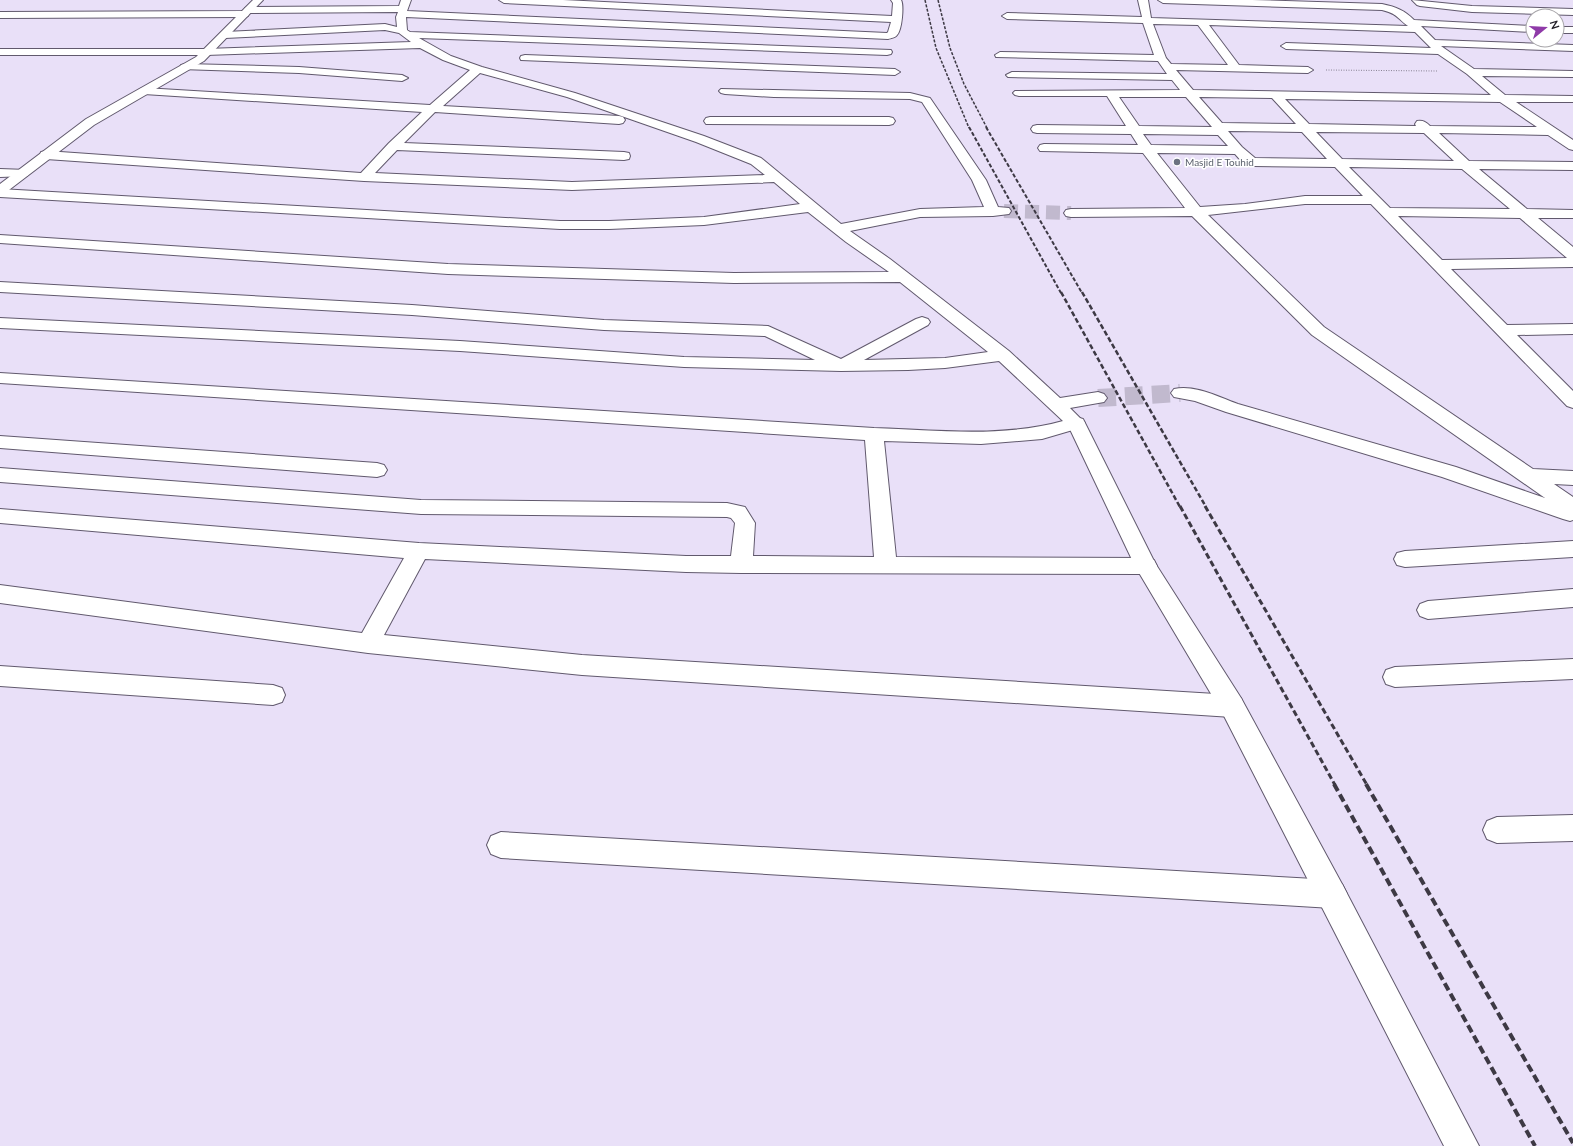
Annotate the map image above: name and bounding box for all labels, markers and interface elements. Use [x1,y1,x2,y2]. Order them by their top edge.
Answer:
north arrow [1525,8,1565,48]
text: N [1547,19,1562,31]
place label: Masjid E Touhid [1185,156,1254,168]
marker: Masjid E Touhid [1172,157,1182,167]

